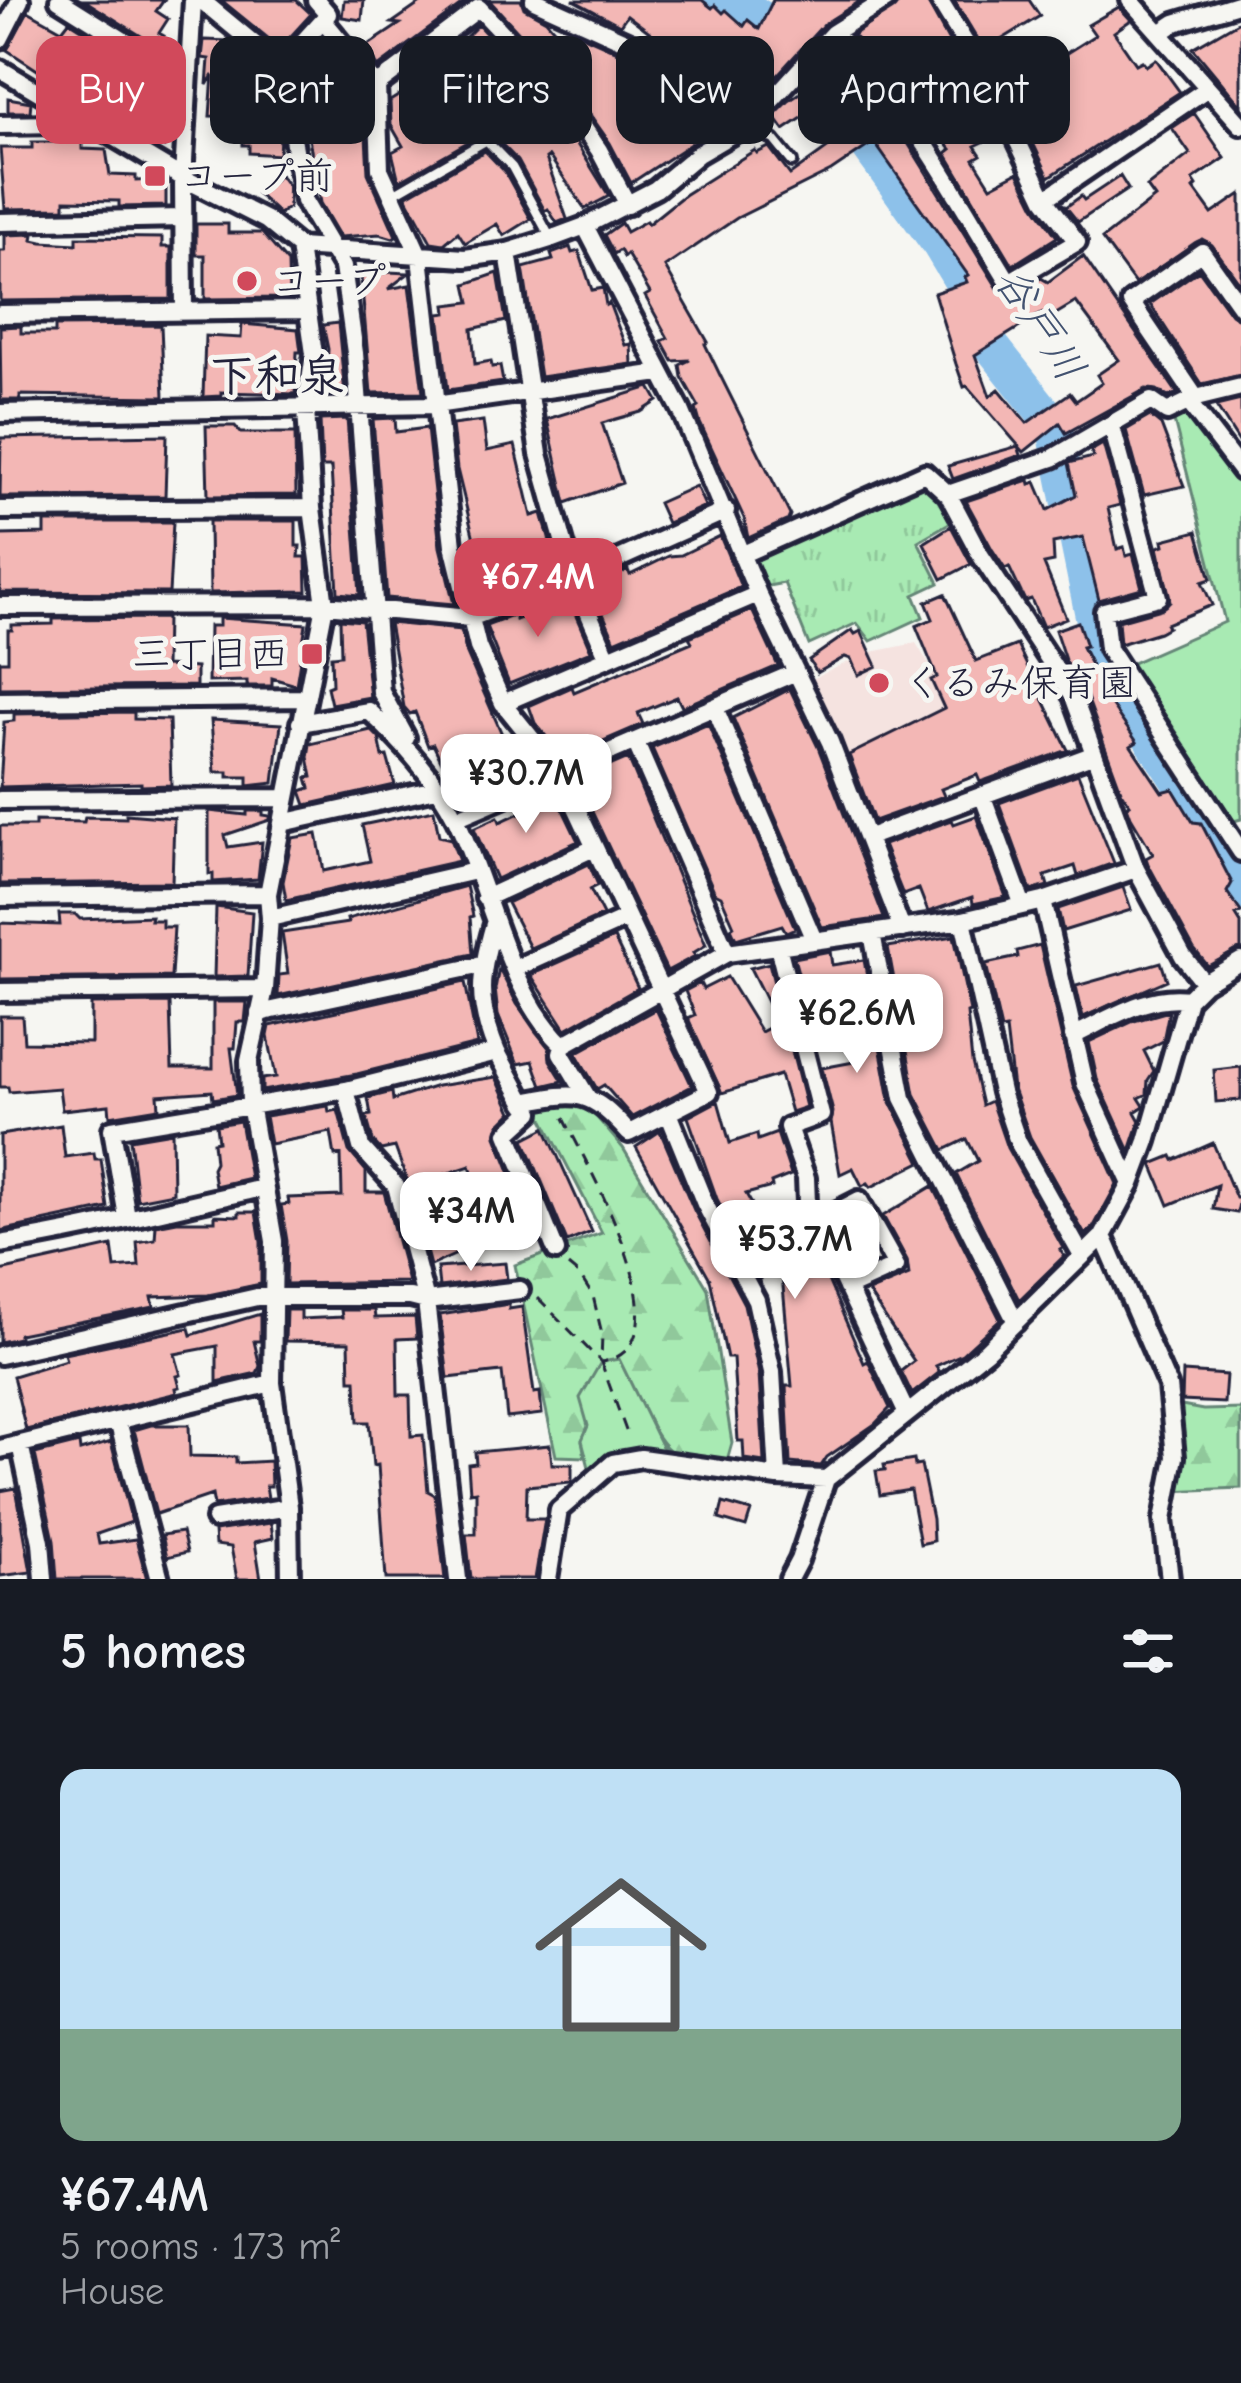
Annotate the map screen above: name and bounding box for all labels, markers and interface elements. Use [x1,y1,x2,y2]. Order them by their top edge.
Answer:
chip: Buy [36,36,186,144]
chip: Rent [210,36,375,144]
chip: Filters [399,36,592,144]
chip: New [616,36,774,144]
chip: Apartment [798,36,1070,144]
place label: コープ前 [179,154,333,199]
marker: コープ前 [142,163,168,189]
water label: 谷戸川 [985,258,1095,390]
place label: コープ [271,259,386,304]
marker: コープ [234,268,260,294]
district label: 下和泉 [209,350,345,402]
pin: ¥67.4M [440,538,636,640]
text: ¥67.4M [481,554,595,599]
place label: 三丁目西 [132,632,288,677]
marker: 三丁目西 [299,641,325,667]
place label: くるみ保育園 [903,661,1137,706]
marker: くるみ保育園 [866,670,892,696]
pin: ¥30.7M [428,734,624,836]
text: ¥30.7M [468,750,584,795]
pin: ¥62.6M [759,974,955,1076]
text: ¥62.6M [798,990,916,1035]
pin: ¥34M [400,1172,542,1274]
text: ¥34M [427,1188,515,1233]
pin: ¥53.7M [697,1200,893,1302]
text: ¥53.7M [737,1216,853,1261]
icon: filters [1115,1618,1181,1684]
text: 5 homes [60,1622,246,1681]
icon: home [513,1847,729,2063]
text: ¥67.4M [60,2165,209,2224]
text: 5 rooms · 173 m² [60,2224,340,2269]
text: House [60,2269,164,2314]

